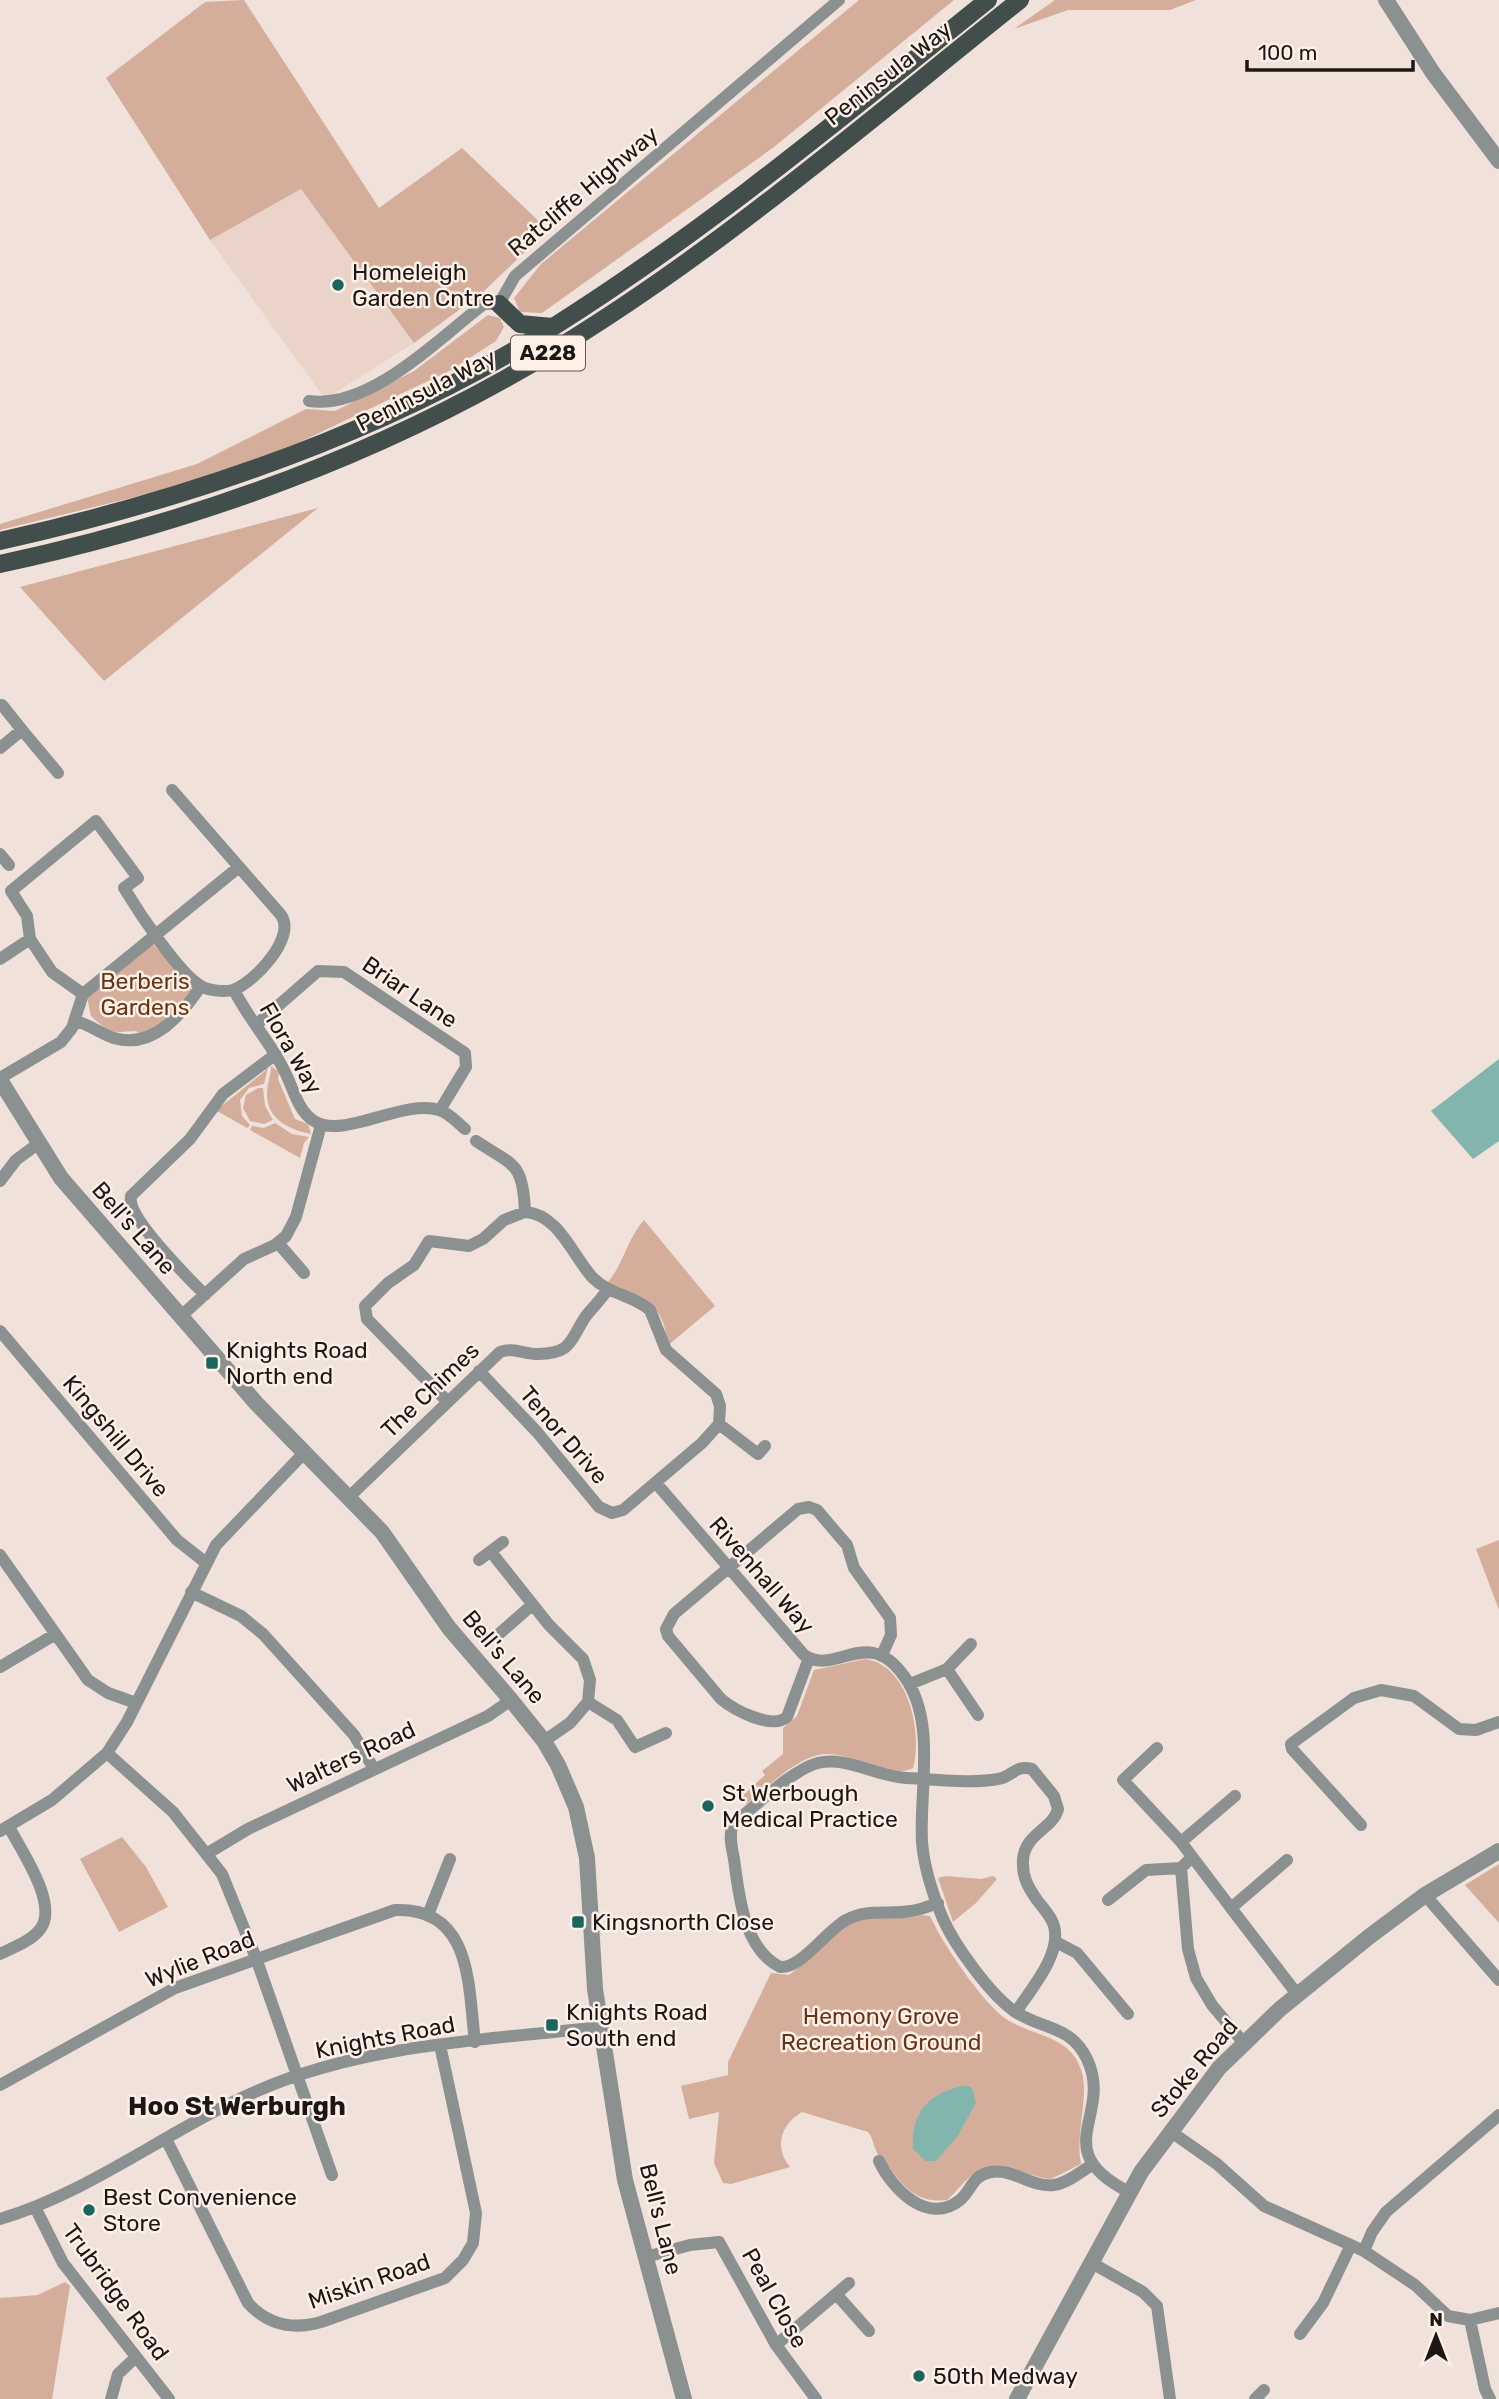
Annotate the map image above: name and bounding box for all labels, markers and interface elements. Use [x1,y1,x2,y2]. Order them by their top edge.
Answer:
street label: Peninsula Way [819,15,957,131]
scale bar [1247,28,1413,72]
text: 100 m [1258,40,1317,65]
street label: Ratcliffe Highway [502,120,664,262]
place label: Homeleigh Garden Cntre [352,258,494,312]
marker: Homeleigh Garden Cntre [330,277,346,293]
road number: A228 [511,336,585,370]
street label: Peninsula Way [351,343,501,437]
street label: Briar Lane [357,950,463,1034]
park label: Berberis Gardens [100,967,190,1021]
street label: Flora Way [253,997,329,1099]
street label: Bell's Lane [86,1176,182,1280]
place label: Knights Road North end [226,1336,368,1390]
street label: The Chimes [375,1336,485,1444]
marker: Knights Road North end [204,1355,220,1371]
street label: Kingshill Drive [57,1369,175,1503]
street label: Tenor Drive [514,1380,614,1490]
street label: Rivenhall Way [704,1511,821,1639]
street label: Bell's Lane [457,1604,551,1710]
street label: Walters Road [282,1715,420,1799]
place label: St Werbough Medical Practice [722,1779,898,1833]
marker: St Werbough Medical Practice [700,1798,716,1814]
place label: Kingsnorth Close [592,1908,774,1936]
marker: Kingsnorth Close [570,1914,586,1930]
street label: Wylie Road [141,1924,259,1994]
place label: Knights Road South end [566,1998,708,2052]
park label: Hemony Grove Recreation Ground [781,2002,981,2056]
street label: Knights Road [313,2010,457,2064]
street label: Stoke Road [1144,2013,1244,2123]
marker: Knights Road South end [544,2017,560,2033]
district label: Hoo St Werburgh [128,2091,346,2122]
street label: Bell's Lane [634,2160,688,2278]
place label: Best Convenience Store [103,2183,297,2237]
marker: Best Convenience Store [81,2202,97,2218]
street label: Trubridge Road [57,2218,175,2366]
street label: Peal Close [736,2243,814,2353]
street label: Miskin Road [304,2247,434,2315]
north arrow [1401,2301,1471,2371]
text: N [1429,2308,1443,2331]
place label: 50th Medway [933,2362,1078,2390]
marker: 50th Medway [911,2368,927,2384]

